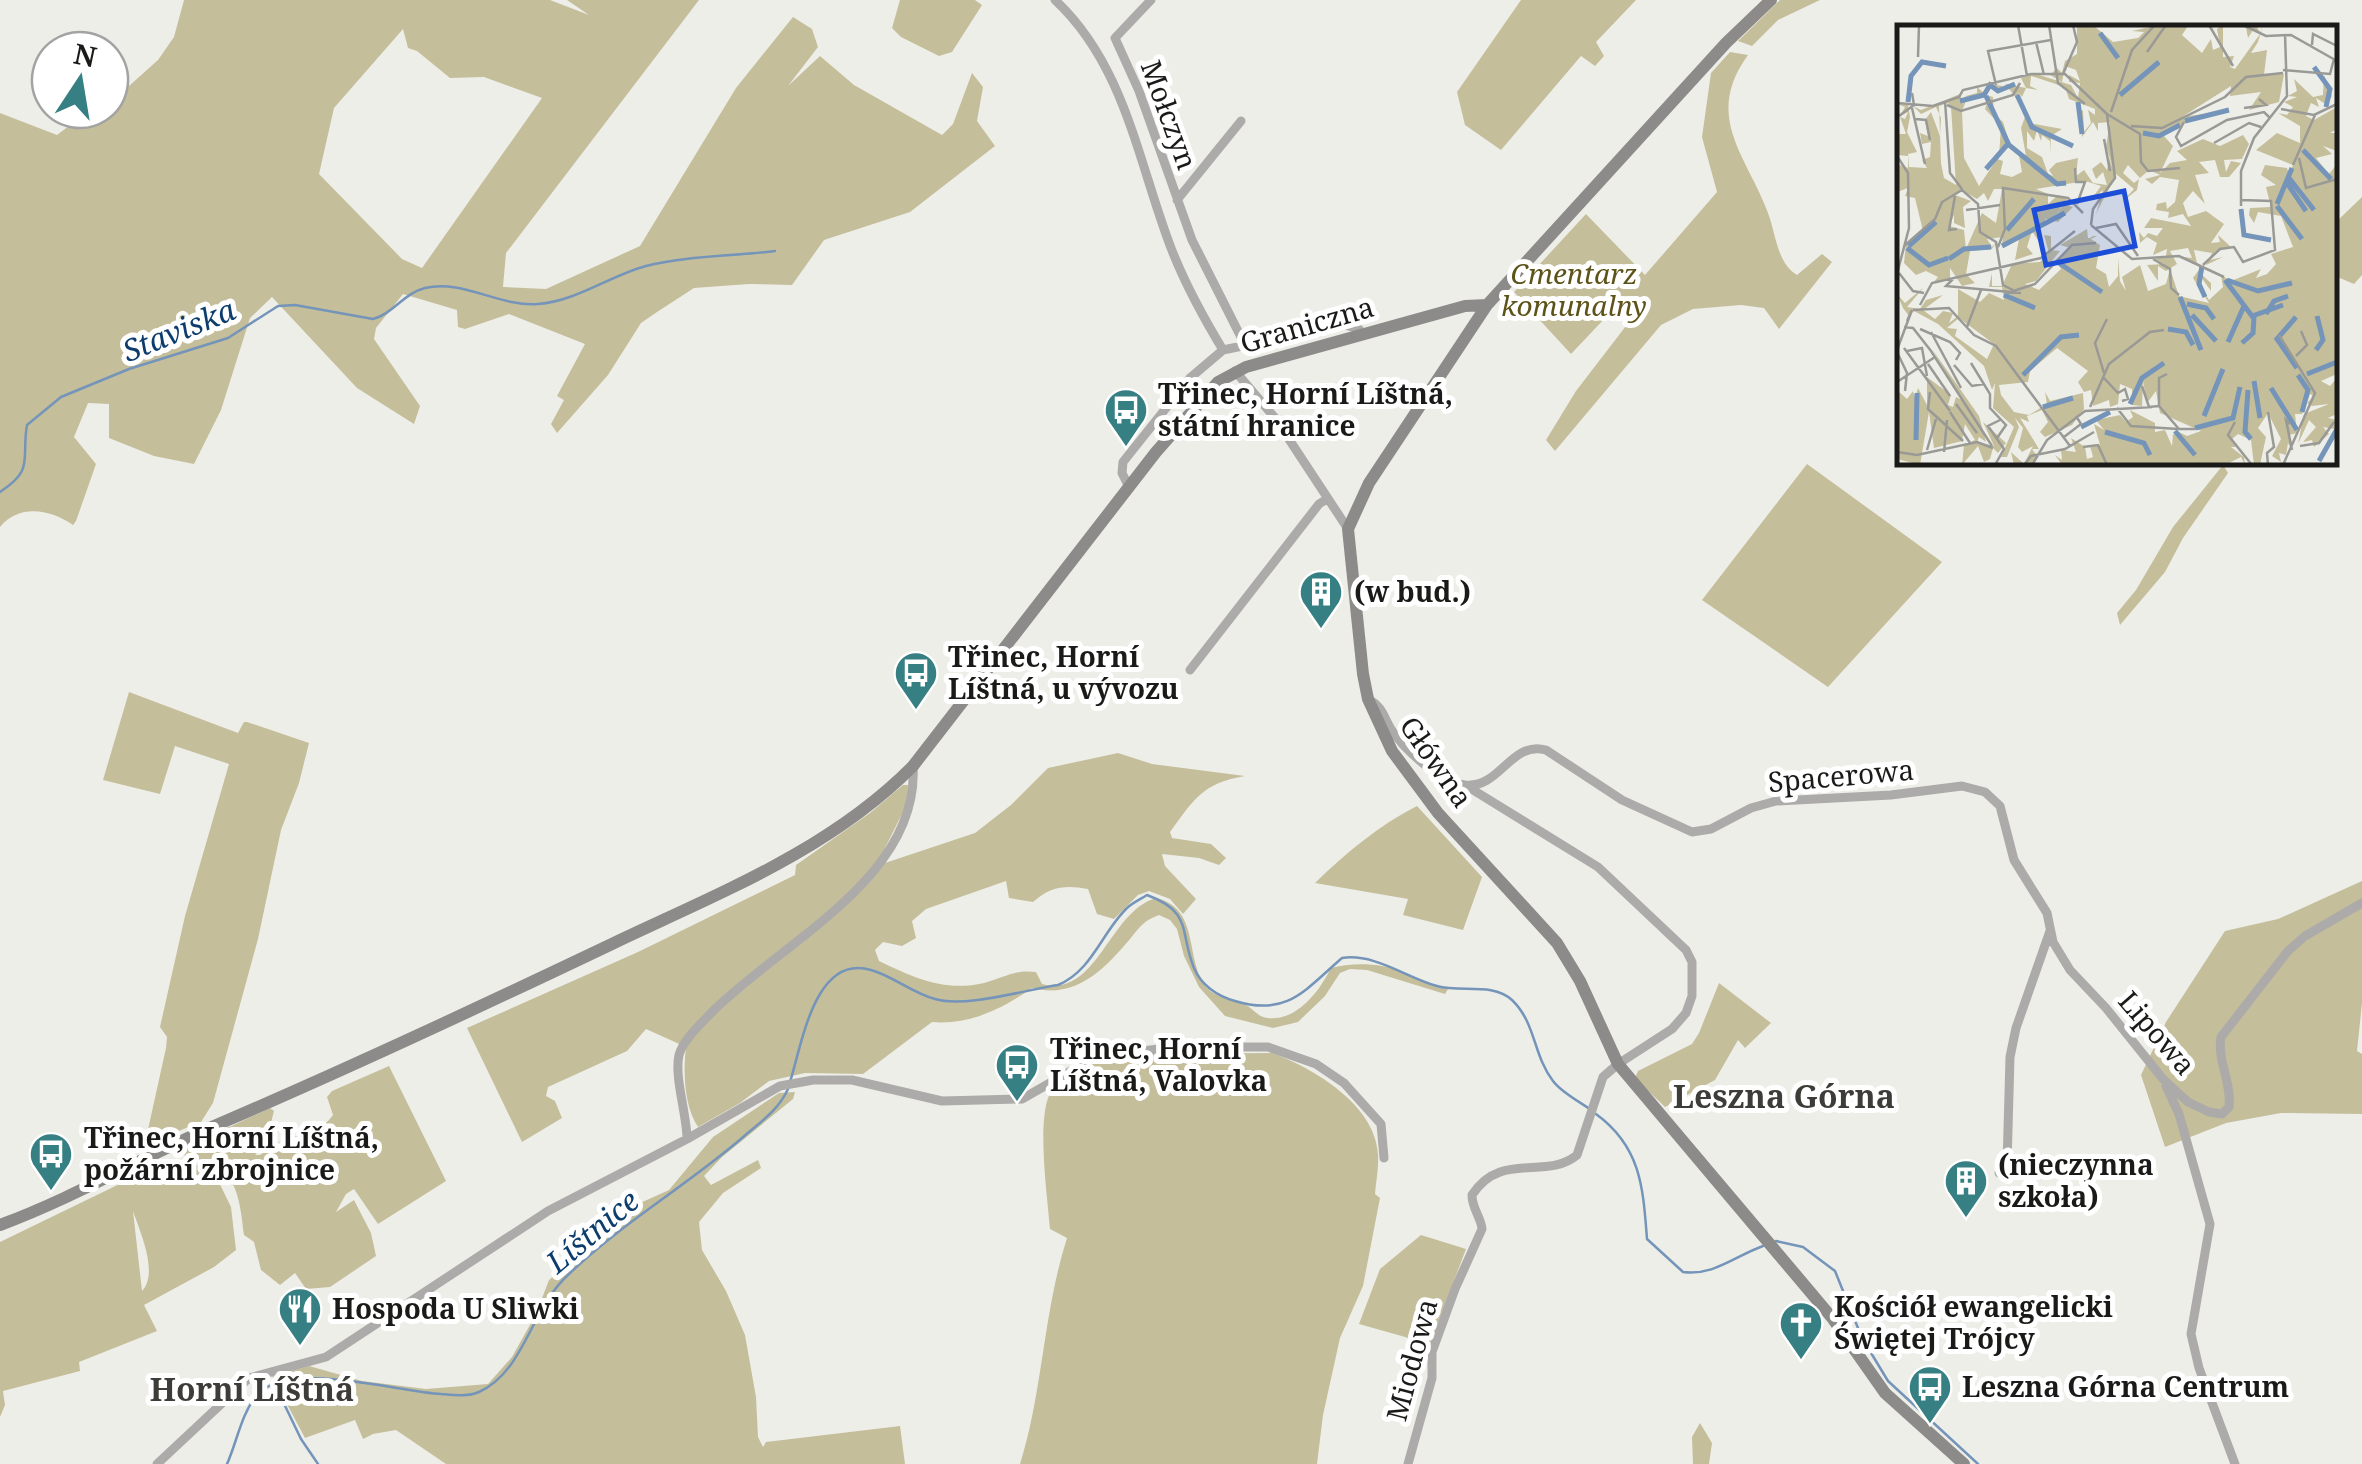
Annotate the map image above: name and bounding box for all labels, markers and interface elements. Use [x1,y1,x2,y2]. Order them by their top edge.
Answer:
inset map [1897,25,2337,465]
north arrow [30,30,130,130]
text: N [71,34,100,75]
street label: Mołczyn [1133,55,1207,174]
park label: Cmentarz komunalny [1501,254,1647,324]
street label: Graniczna [1235,287,1378,361]
water label: Staviska [116,288,242,371]
place label: Třinec, Horní Líštná, státní hranice [1158,374,1453,444]
bus stop icon: Třinec, Horní Líštná, státní hranice [1103,387,1149,448]
building icon: (w bud.) [1298,569,1344,630]
place label: (w bud.) [1354,572,1471,610]
place label: Třinec, Horní Líštná, u vývozu [948,637,1179,707]
bus stop icon: Třinec, Horní Líštná, u vývozu [893,650,939,711]
street label: Główna [1392,708,1482,815]
street label: Spacerowa [1766,750,1915,800]
street label: Lipowa [2111,982,2205,1082]
place label: Třinec, Horní Líštná, Valovka [1050,1029,1267,1099]
bus stop icon: Třinec, Horní Líštná, Valovka [994,1042,1040,1103]
district label: Leszna Górna [1673,1074,1895,1117]
place label: Třinec, Horní Líštná, požární zbrojnice [84,1118,379,1188]
bus stop icon: Třinec, Horní Líštná, požární zbrojnice [28,1131,74,1192]
place label: (nieczynna szkoła) [1998,1145,2154,1215]
building icon: (nieczynna szkoła) [1943,1158,1989,1219]
water label: Líštnice [536,1180,647,1282]
restaurant icon: Hospoda U Sliwki [277,1286,323,1347]
place label: Kościół ewangelicki Świętej Trójcy [1834,1287,2113,1357]
place label: Hospoda U Sliwki [332,1289,579,1327]
street label: Miodowa [1377,1295,1446,1425]
church icon: Kościół ewangelicki Świętej Trójcy [1778,1300,1824,1361]
bus stop icon: Leszna Górna Centrum [1907,1364,1953,1425]
district label: Horní Líštná [150,1367,354,1410]
place label: Leszna Górna Centrum [1962,1367,2289,1405]

